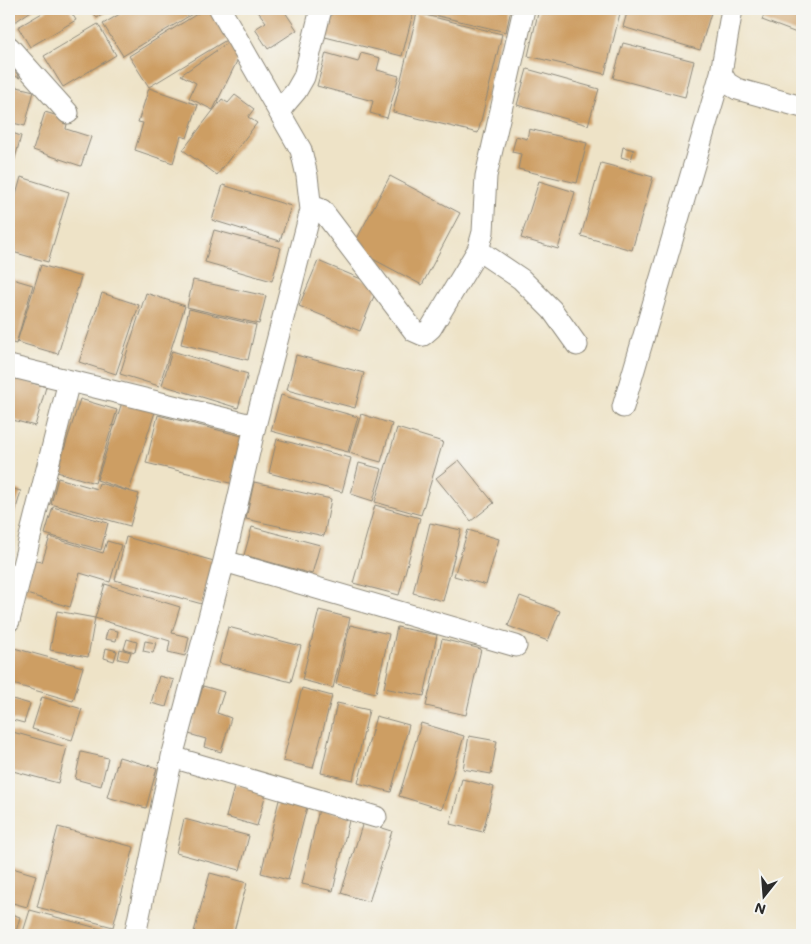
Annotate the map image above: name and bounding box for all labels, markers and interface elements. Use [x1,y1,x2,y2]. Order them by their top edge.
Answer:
north arrow [738,872,788,922]
text: N [752,898,768,920]

